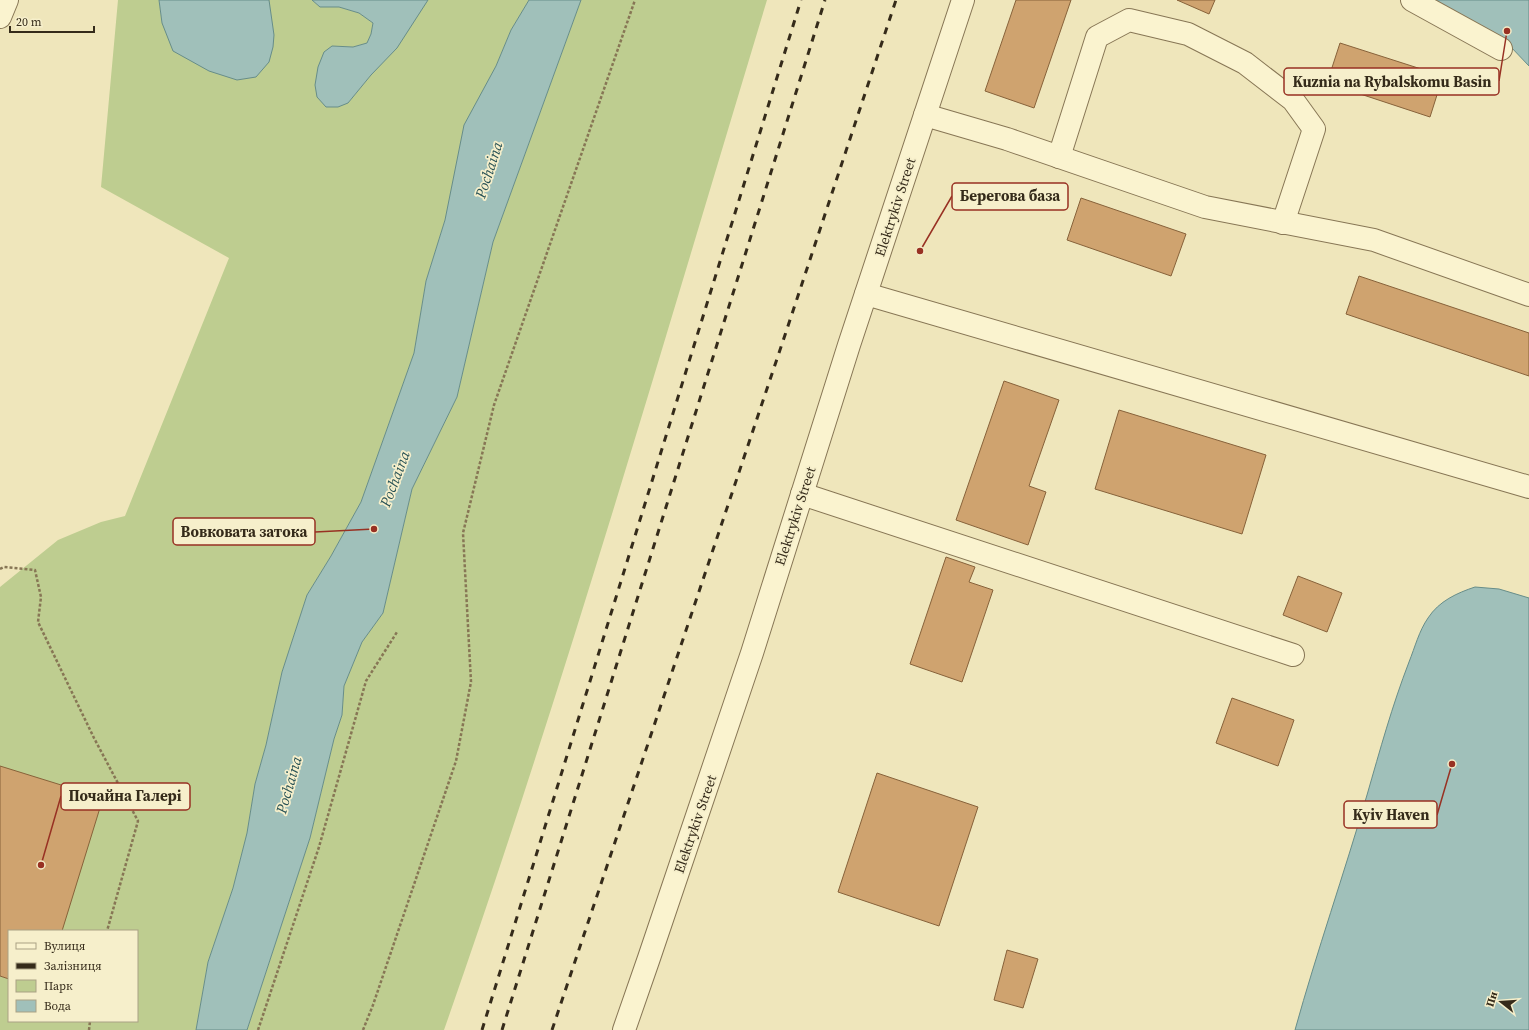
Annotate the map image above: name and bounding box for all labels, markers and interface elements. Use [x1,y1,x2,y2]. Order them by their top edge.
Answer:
scale bar [10,8,94,34]
text: 20 m [16,14,42,30]
callout: Kuznia na Rybalskomu Basin [1284,68,1499,95]
text: Kuznia na Rybalskomu Basin [1293,71,1491,92]
water label: Pochaina [469,139,508,202]
street label: Elektrykiv Street [870,155,921,259]
callout: Берегова база [952,183,1068,210]
text: Берегова база [960,185,1061,206]
water label: Pochaina [374,448,415,511]
street label: Elektrykiv Street [770,464,821,568]
callout: Вовковата затока [173,518,315,545]
text: Вовковата затока [181,521,308,542]
water label: Pochaina [270,754,307,817]
street label: Elektrykiv Street [669,772,721,876]
callout: Почайна Галері [61,783,190,810]
text: Почайна Галері [69,785,182,806]
callout: Kyiv Haven [1344,801,1437,828]
text: Kyiv Haven [1353,804,1429,825]
legend [8,930,138,1022]
text: Вулиця [44,938,85,954]
text: Залізниця [44,958,102,974]
text: Парк [44,978,73,994]
north arrow [1481,982,1521,1022]
text: Пн [1482,990,1501,1009]
text: Вода [44,998,72,1014]

